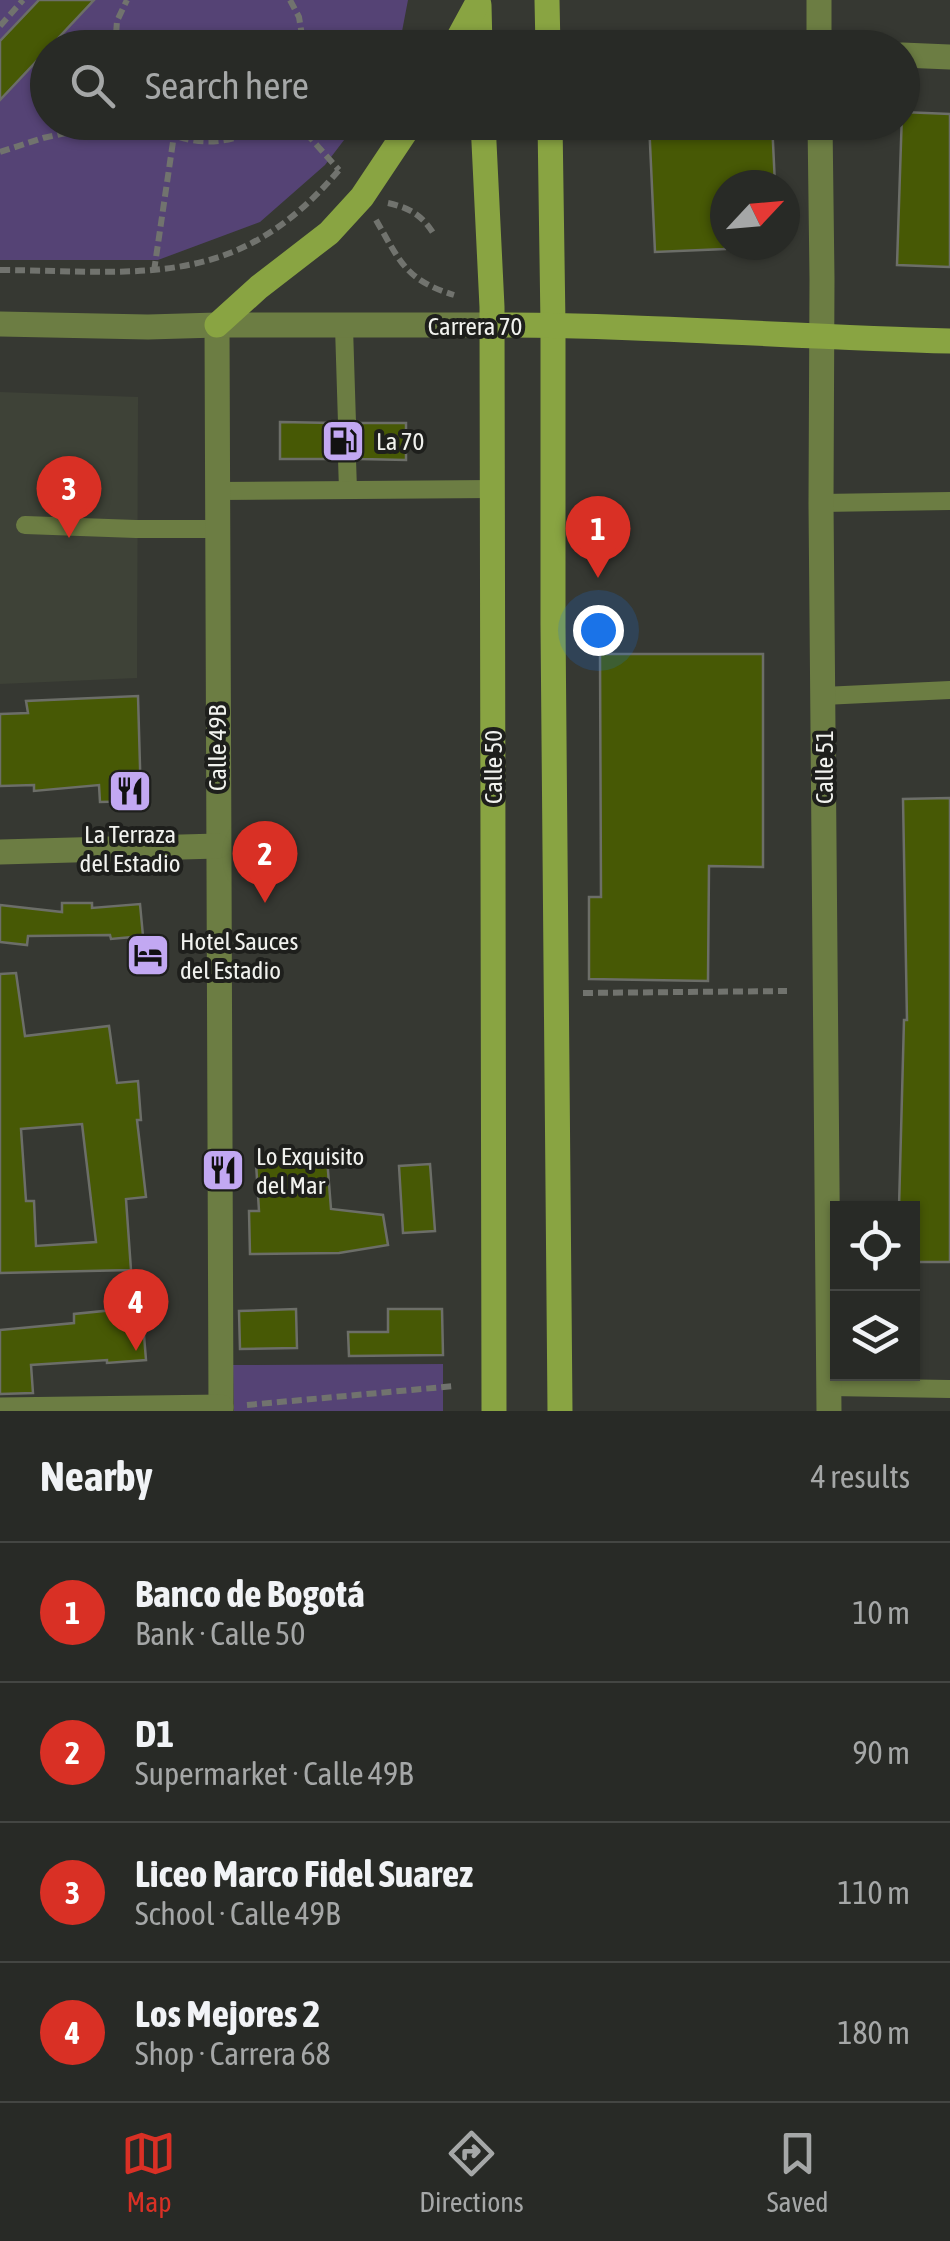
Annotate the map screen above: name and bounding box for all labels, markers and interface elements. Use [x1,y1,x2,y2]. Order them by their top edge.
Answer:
search box [30,30,920,140]
icon: search [65,58,120,113]
text: Search here [145,64,309,107]
north arrow [710,170,800,260]
street label: Carrera 70 [428,312,522,340]
fuel station icon: La 70 [320,418,366,464]
place label: La 70 [376,427,424,455]
pin: 3 [36,456,102,538]
pin: 1 [566,496,630,578]
your location [573,605,624,656]
street label: Calle 49B [203,705,231,791]
street label: Calle 50 [479,730,507,804]
street label: Calle 51 [810,730,838,804]
restaurant icon: La Terraza del Estadio [107,768,153,814]
place label: La Terraza del Estadio [80,820,180,877]
pin: 2 [232,820,298,903]
place label: Hotel Sauces del Estadio [180,927,298,984]
hotel icon: Hotel Sauces del Estadio [125,932,171,978]
place label: Lo Exquisito del Mar [256,1142,364,1199]
restaurant icon: Lo Exquisito del Mar [200,1147,246,1193]
map controls [830,1201,920,1381]
button: locate [830,1201,920,1291]
pin: 4 [104,1268,168,1351]
button: layers [830,1291,920,1381]
text: Nearby [40,1452,153,1500]
text: 4 results [811,1458,910,1495]
text: Banco de Bogotá [135,1572,365,1615]
text: 1 [65,1594,80,1631]
text: 10 m [852,1594,910,1631]
text: Bank · Calle 50 [135,1615,305,1652]
text: D1 [135,1712,174,1755]
text: 2 [65,1734,80,1771]
text: 90 m [852,1734,910,1771]
text: Supermarket · Calle 49B [135,1755,413,1792]
text: Liceo Marco Fidel Suarez [135,1852,473,1895]
text: 3 [65,1874,80,1911]
text: 110 m [837,1874,910,1911]
text: School · Calle 49B [135,1895,340,1932]
text: Los Mejores 2 [135,1992,320,2035]
text: 4 [65,2014,80,2051]
text: 180 m [837,2014,910,2051]
text: Shop · Carrera 68 [135,2035,331,2072]
tab: Map [121,2126,176,2218]
tab: Directions [419,2126,524,2218]
tab: Saved [767,2126,829,2218]

